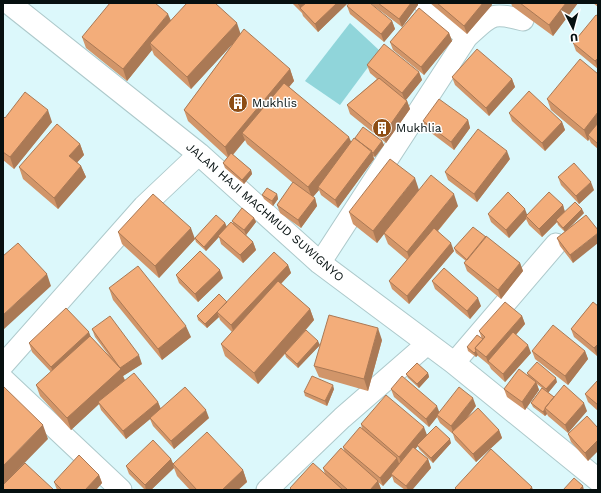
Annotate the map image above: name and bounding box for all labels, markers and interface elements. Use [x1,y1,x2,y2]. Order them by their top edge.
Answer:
north arrow [553,8,593,48]
text: U [569,31,579,44]
building icon: Mukhlis [227,92,249,114]
place label: Mukhlis [252,96,297,110]
building icon: Mukhlia [371,117,393,139]
place label: Mukhlia [396,121,442,135]
street label: JALAN HAJI MACHMUD SUWIGNYO [183,140,347,284]

